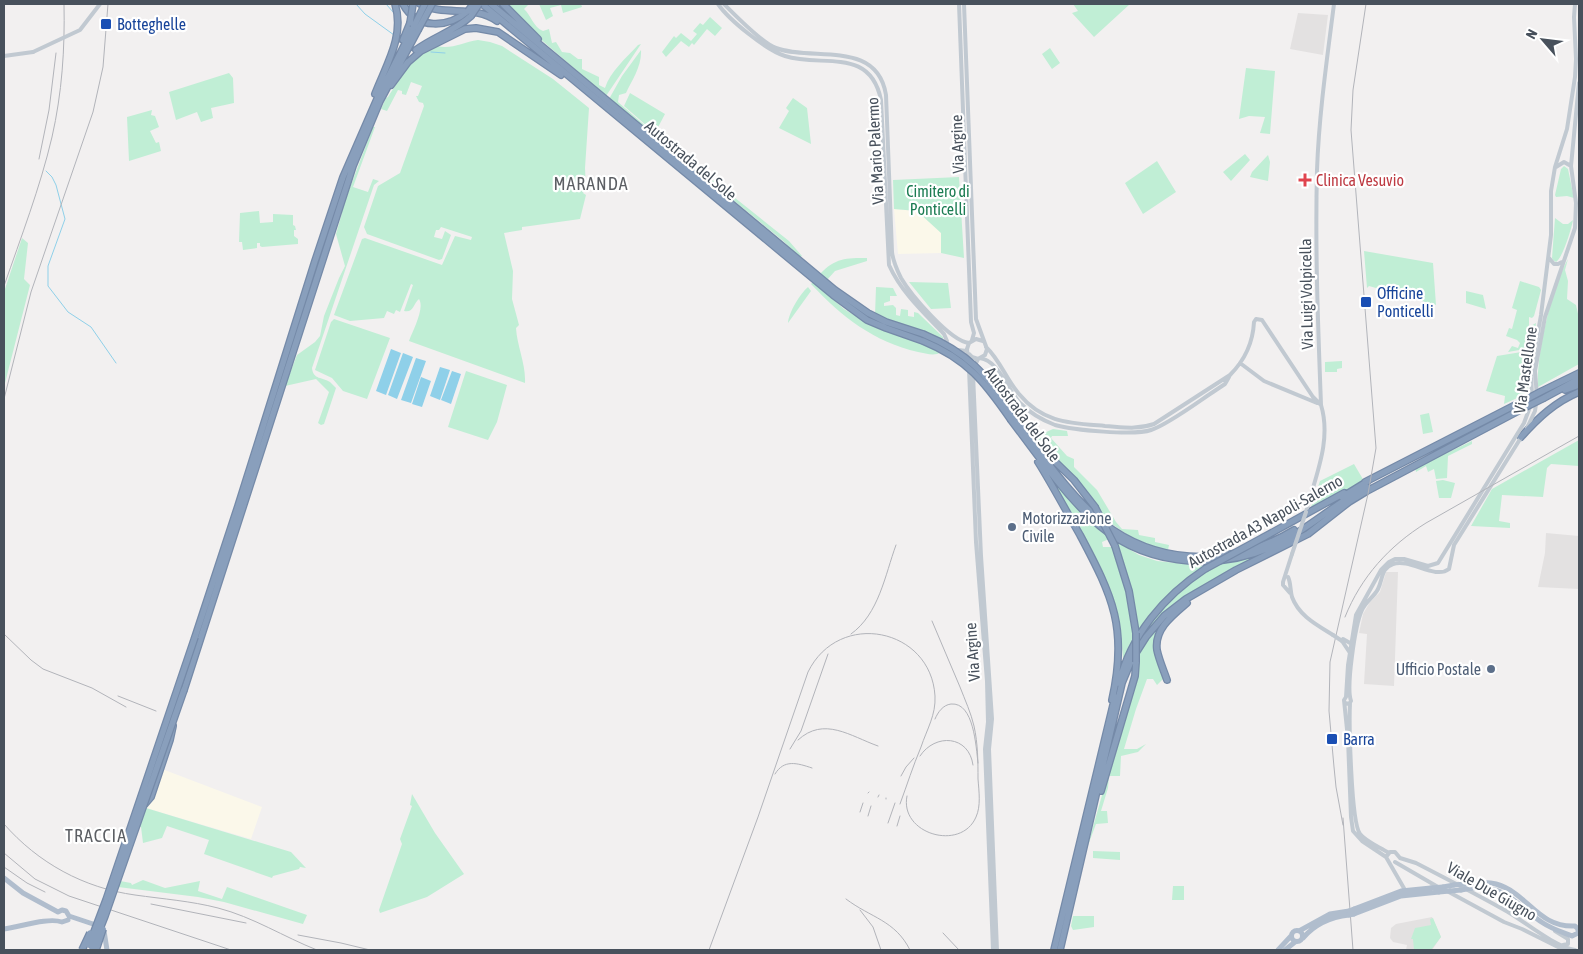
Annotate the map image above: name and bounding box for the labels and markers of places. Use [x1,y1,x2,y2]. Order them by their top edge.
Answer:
place label: Botteghelle [117,15,186,34]
marker: Botteghelle [99,17,113,31]
place label: Clinica Vesuvio [1316,171,1404,189]
marker: Clinica Vesuvio [1298,173,1312,187]
place label: Officine Ponticelli [1377,284,1434,320]
marker: Officine Ponticelli [1359,295,1373,309]
place label: Motorizzazione Civile [1022,509,1112,545]
marker: Motorizzazione Civile [1006,521,1018,533]
place label: Ufficio Postale [1396,660,1481,678]
marker: Ufficio Postale [1485,663,1497,675]
place label: Barra [1343,730,1375,748]
marker: Barra [1325,732,1339,746]

